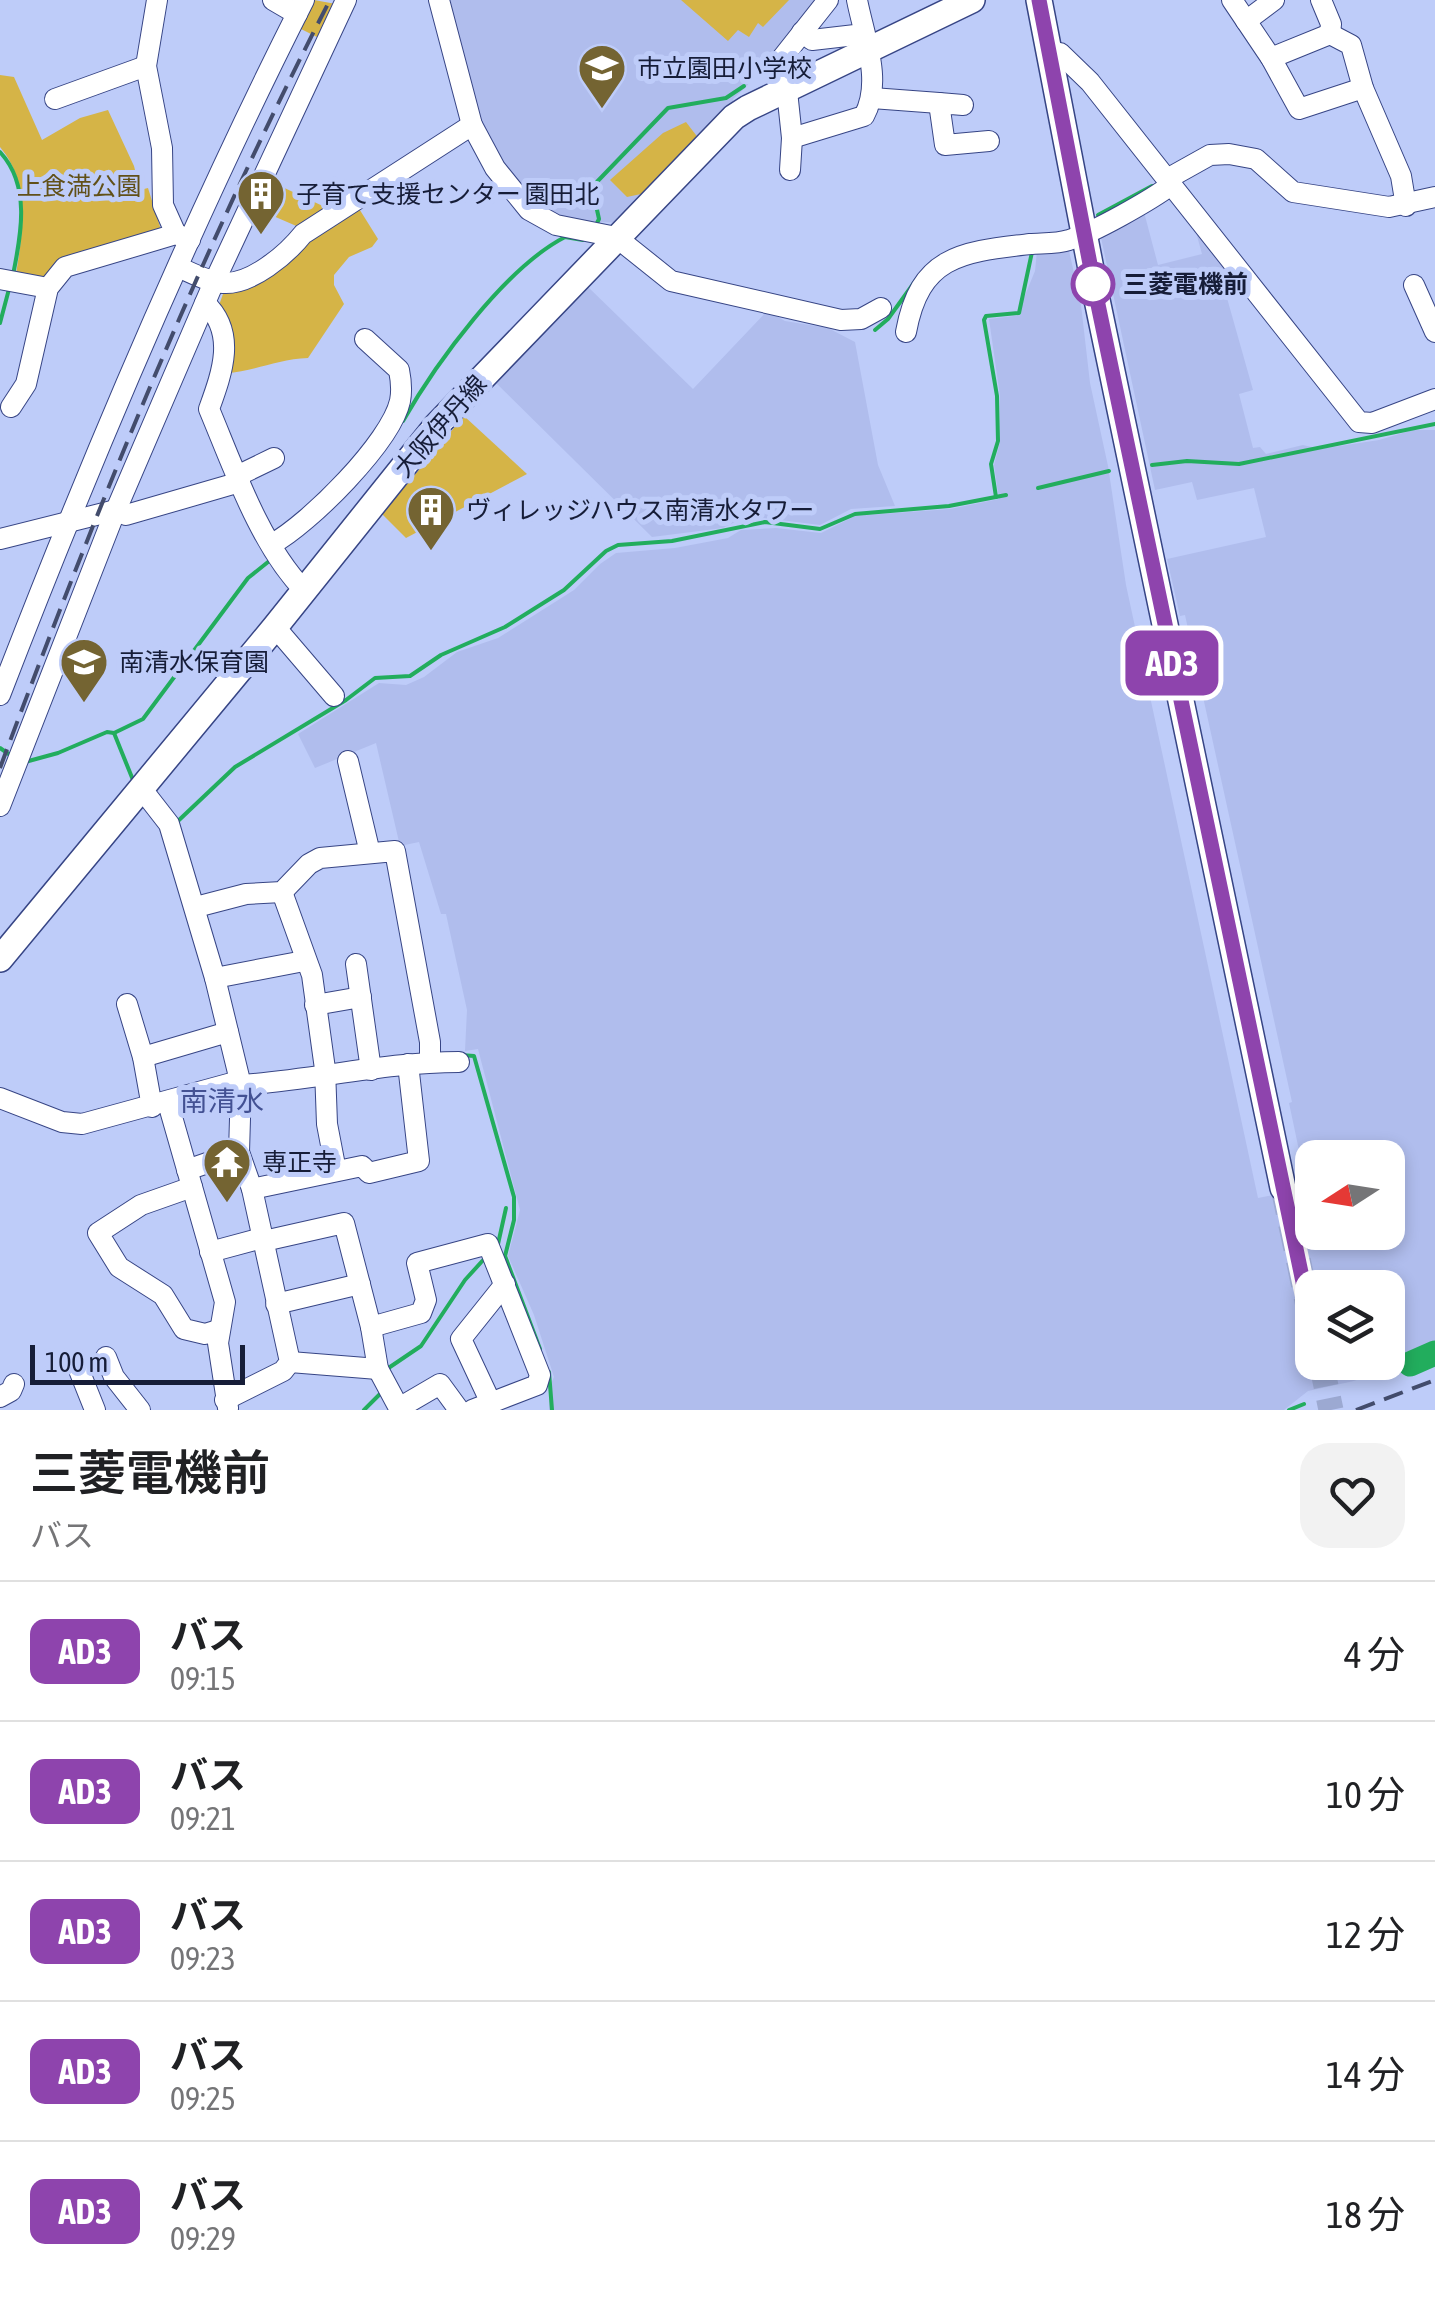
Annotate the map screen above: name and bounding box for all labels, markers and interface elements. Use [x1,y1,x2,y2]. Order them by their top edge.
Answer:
school or university icon: 市立園田小学校 [576,42,628,110]
place label: 市立園田小学校 [637,54,812,82]
building icon: 子育て支援センター 園田北 [235,168,287,236]
park label: 上食満公園 [16,172,142,200]
place label: 子育て支援センター 園田北 [296,180,599,208]
marker: 三菱電機前 [1072,263,1114,305]
place label: 三菱電機前 [1123,270,1248,298]
street label: 大阪伊丹線 [388,370,492,482]
building icon: ヴィレッジハウス南清水タワー [405,484,457,552]
place label: ヴィレッジハウス南清水タワー [466,496,815,524]
line badge: AD3 [1114,630,1230,696]
school or university icon: 南清水保育園 [58,636,110,704]
text: AD3 [1145,643,1199,683]
place label: 南清水保育園 [119,648,269,676]
district label: 南清水 [180,1085,264,1117]
temple icon: 専正寺 [201,1136,253,1204]
north arrow [1295,1140,1405,1250]
map controls [1295,1140,1405,1380]
place label: 専正寺 [262,1148,337,1176]
button: layers [1295,1270,1405,1380]
scale bar [30,1340,245,1384]
text: 100 m [45,1346,108,1378]
button: heart [1300,1443,1405,1548]
text: 三菱電機前 [30,1445,270,1500]
text: バス [30,1517,94,1554]
text: バス [170,1614,246,1657]
text: AD3 [58,1631,112,1671]
text: 4 分 [1344,1633,1405,1676]
text: 09:15 [170,1660,236,1697]
text: バス [170,1754,246,1797]
text: AD3 [58,1771,112,1811]
text: 10 分 [1326,1773,1405,1816]
text: 09:21 [170,1800,236,1837]
text: バス [170,1894,246,1937]
text: AD3 [58,1911,112,1951]
text: 12 分 [1326,1913,1405,1956]
text: 09:23 [170,1940,236,1977]
text: バス [170,2034,246,2077]
text: AD3 [58,2051,112,2091]
text: 14 分 [1326,2053,1405,2096]
text: 09:25 [170,2080,236,2117]
text: バス [170,2174,246,2217]
text: AD3 [58,2191,112,2231]
text: 18 分 [1326,2193,1405,2236]
text: 09:29 [170,2220,236,2257]

